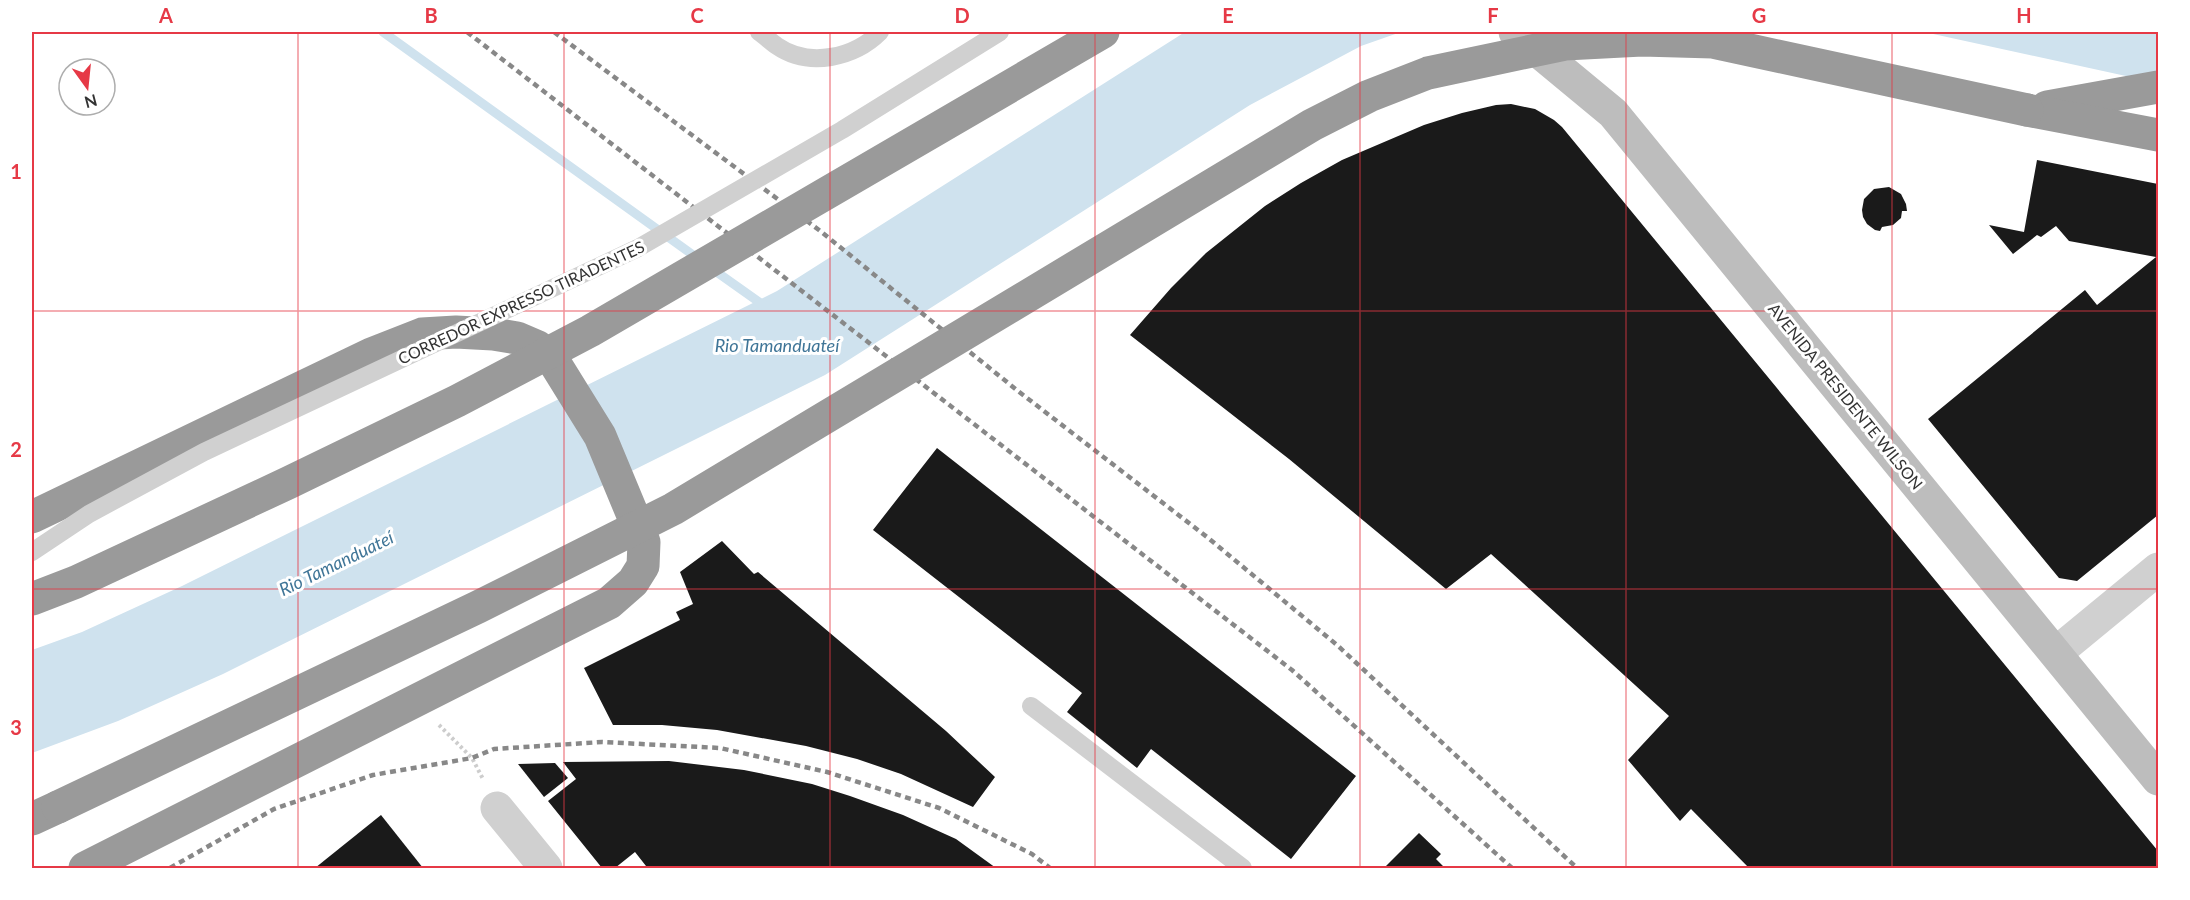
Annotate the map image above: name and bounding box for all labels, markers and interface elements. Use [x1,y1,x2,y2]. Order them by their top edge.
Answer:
text: A [158,3,173,27]
text: B [424,3,438,27]
text: C [690,3,704,27]
text: D [954,3,970,27]
text: E [1222,3,1234,27]
text: F [1487,3,1499,27]
text: G [1752,3,1766,27]
text: H [2016,3,2032,27]
north arrow [57,57,117,117]
text: N [83,91,99,113]
text: 1 [10,159,22,183]
street label: CORREDOR EXPRESSO TIRADENTES [395,236,647,368]
street label: AVENIDA PRESIDENTE WILSON [1765,299,1927,493]
water label: Rio Tamanduateí [715,334,841,356]
text: 2 [10,437,22,461]
water label: Rio Tamanduateí [275,525,399,600]
text: 3 [10,715,22,739]

